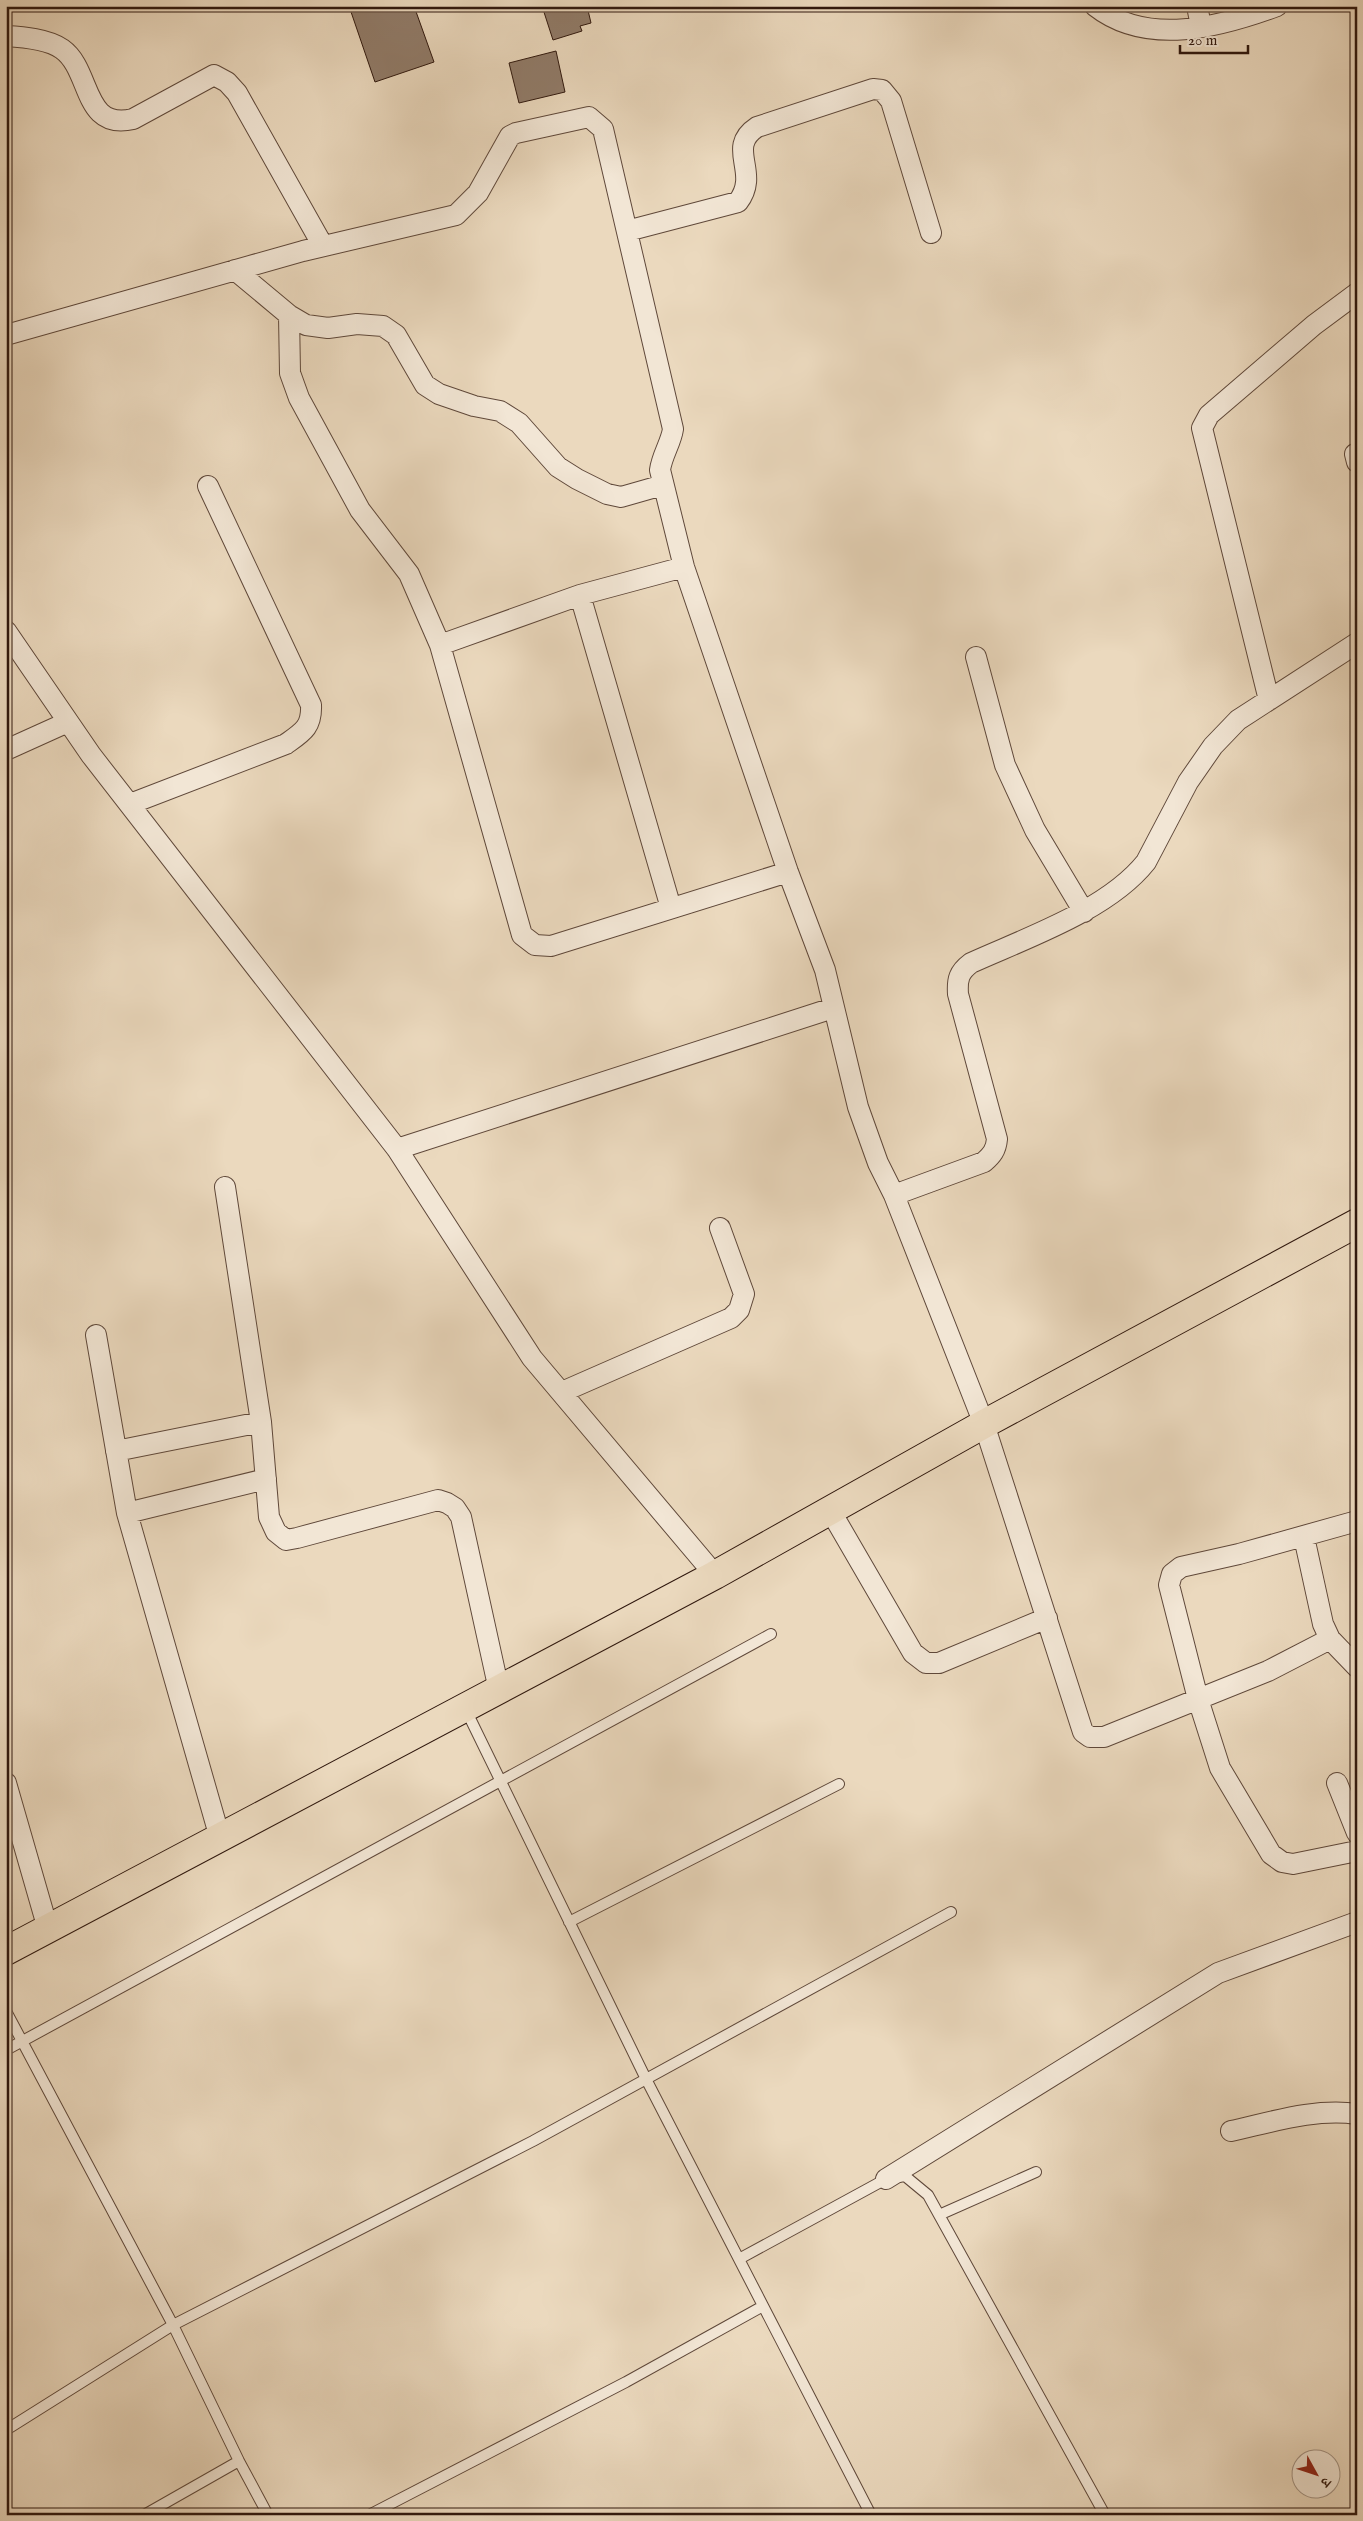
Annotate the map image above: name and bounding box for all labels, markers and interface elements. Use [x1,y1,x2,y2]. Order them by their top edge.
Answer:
scale bar [1180,22,1248,54]
text: 20 m [1188,31,1218,50]
north arrow [1290,2448,1340,2498]
text: उ [1315,2472,1335,2491]

